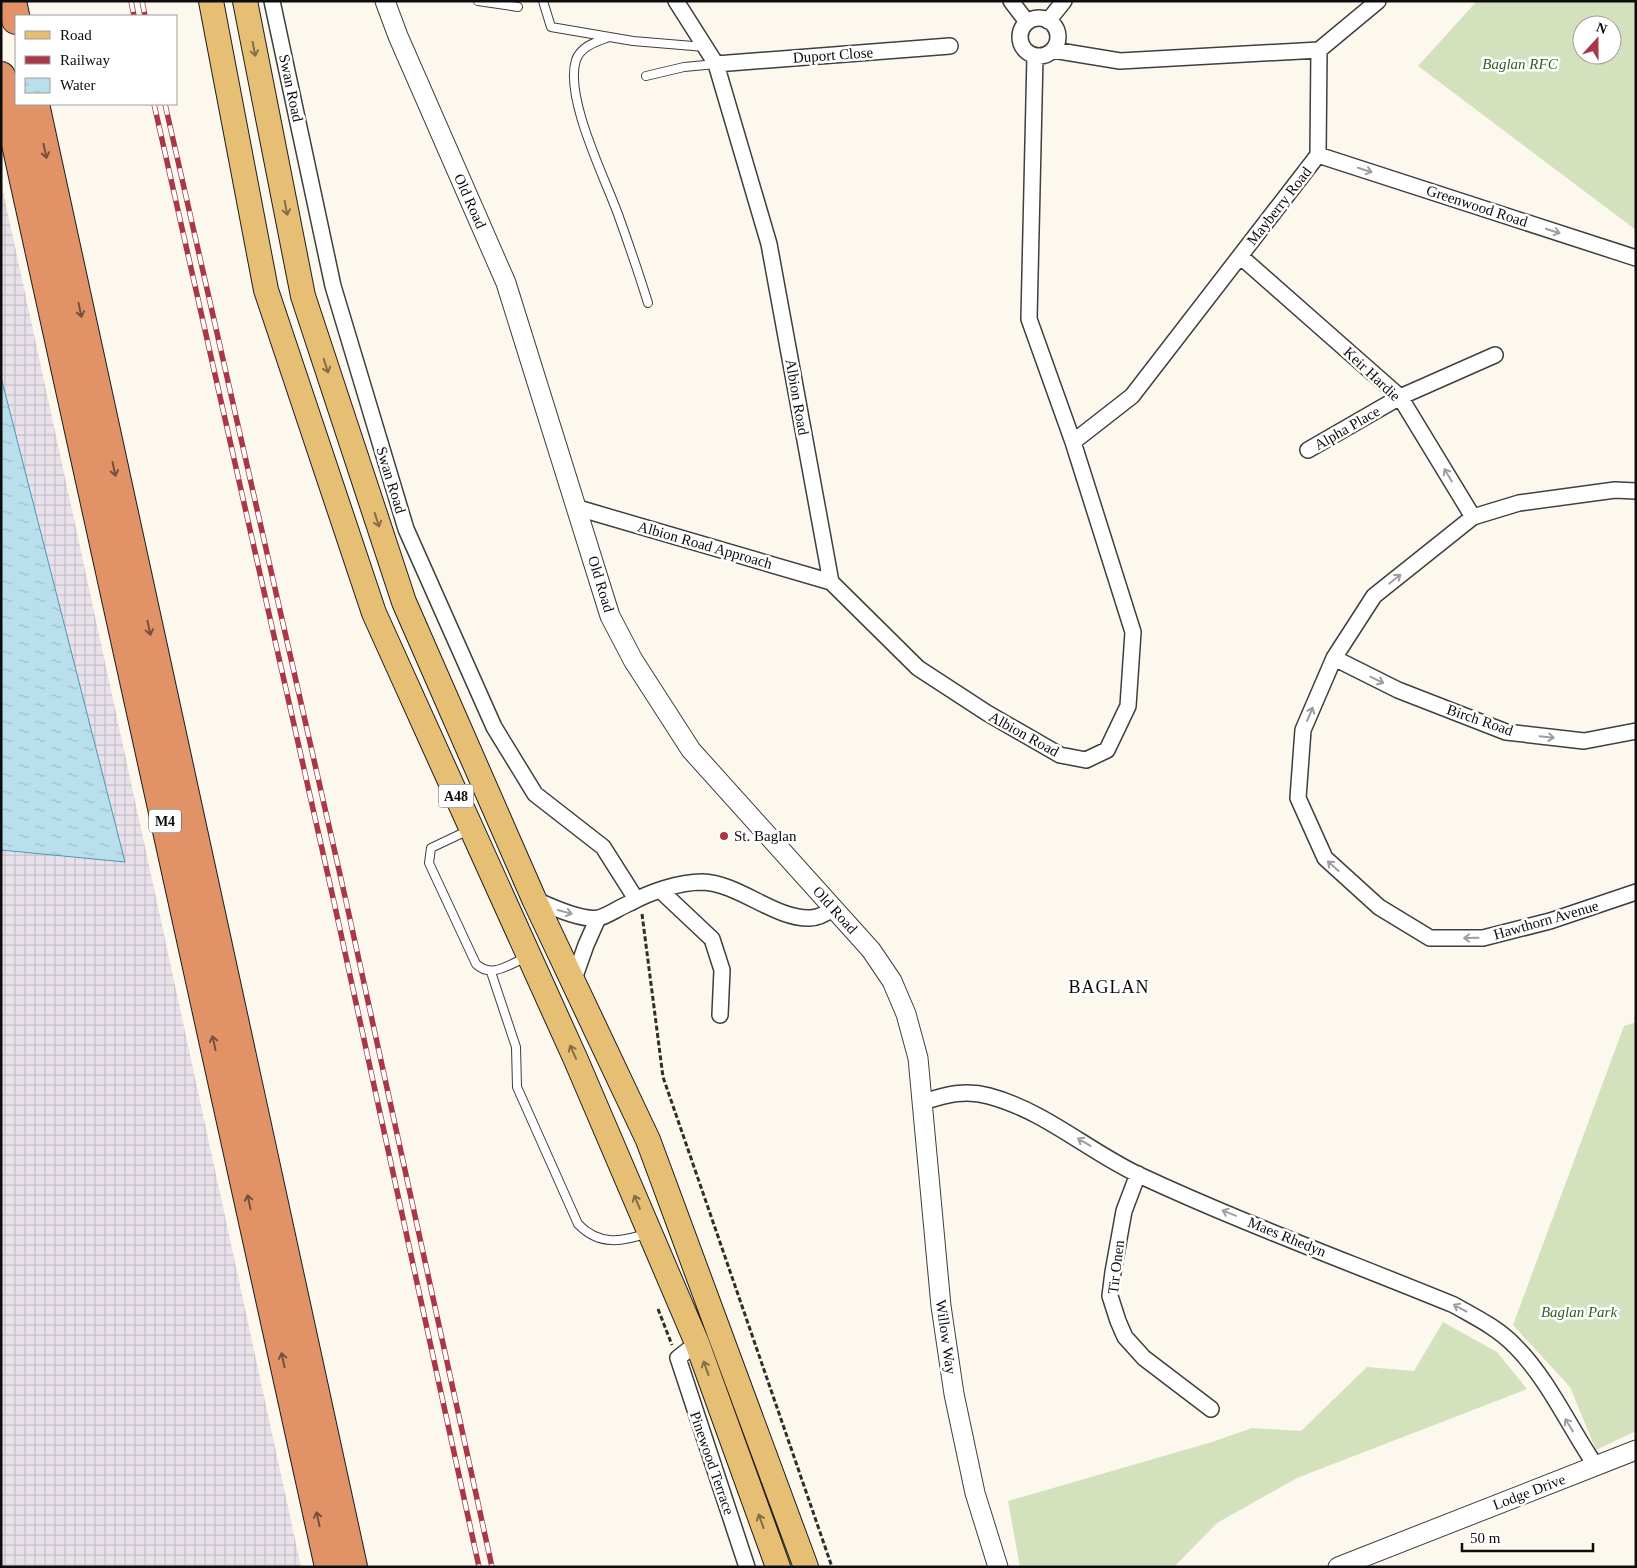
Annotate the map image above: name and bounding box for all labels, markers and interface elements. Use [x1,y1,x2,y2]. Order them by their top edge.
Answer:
legend [15,15,178,105]
north arrow [1572,15,1622,65]
text: N [1594,20,1609,37]
text: Road [60,27,92,43]
one-way arrow [250,41,259,57]
street label: Duport Close [792,44,874,66]
text: Railway [60,52,110,68]
street label: Swan Road [276,53,306,124]
park label: Baglan RFC [1482,56,1559,72]
text: Water [60,77,95,93]
one-way arrow [41,143,50,159]
street label: Mayberry Road [1244,163,1315,248]
one-way arrow [1356,166,1372,175]
street label: Old Road [451,171,489,231]
street label: Greenwood Road [1424,182,1530,230]
one-way arrow [281,200,291,216]
one-way arrow [1544,226,1560,236]
one-way arrow [75,302,85,318]
street label: Keir Hardie [1341,344,1404,404]
one-way arrow [322,357,331,373]
street label: Albion Road [782,358,812,437]
street label: Alpha Place [1311,403,1383,453]
street label: Swan Road [373,445,409,516]
one-way arrow [110,460,119,476]
one-way arrow [1442,469,1452,483]
one-way arrow [373,512,382,527]
street label: Albion Road Approach [636,518,775,572]
street label: Old Road [585,554,617,615]
one-way arrow [1389,573,1402,584]
one-way arrow [145,619,154,635]
one-way arrow [1370,675,1385,685]
street label: Birch Road [1445,701,1516,739]
one-way arrow [1305,707,1315,722]
street label: Albion Road [986,708,1062,760]
one-way arrow [1538,732,1554,742]
road number: A48 [438,784,474,808]
road number: M4 [149,809,181,832]
place label: St. Baglan [734,828,797,844]
marker: St. Baglan [718,830,730,842]
one-way arrow [1327,860,1340,872]
street label: Old Road [810,883,861,937]
street label: Hawthorn Avenue [1492,897,1601,943]
one-way arrow [557,907,573,917]
one-way arrow [1464,933,1480,943]
district label: BAGLAN [1069,977,1150,997]
one-way arrow [209,1035,218,1051]
one-way arrow [567,1045,577,1060]
one-way arrow [1077,1136,1091,1146]
one-way arrow [243,1194,253,1210]
one-way arrow [631,1195,641,1210]
one-way arrow [1222,1208,1237,1218]
street label: Maes Rhedyn [1246,1214,1329,1260]
street label: Tir Onen [1105,1239,1127,1295]
street label: Willow Way [933,1299,959,1376]
one-way arrow [1453,1303,1468,1313]
park label: Baglan Park [1541,1304,1617,1320]
one-way arrow [278,1353,288,1369]
one-way arrow [701,1361,710,1376]
street label: Pinewood Terrace [687,1409,737,1517]
one-way arrow [1564,1418,1574,1432]
street label: Lodge Drive [1491,1471,1568,1513]
one-way arrow [313,1512,322,1528]
one-way arrow [756,1514,765,1529]
scale bar [1462,1520,1593,1552]
text: 50 m [1470,1530,1501,1546]

